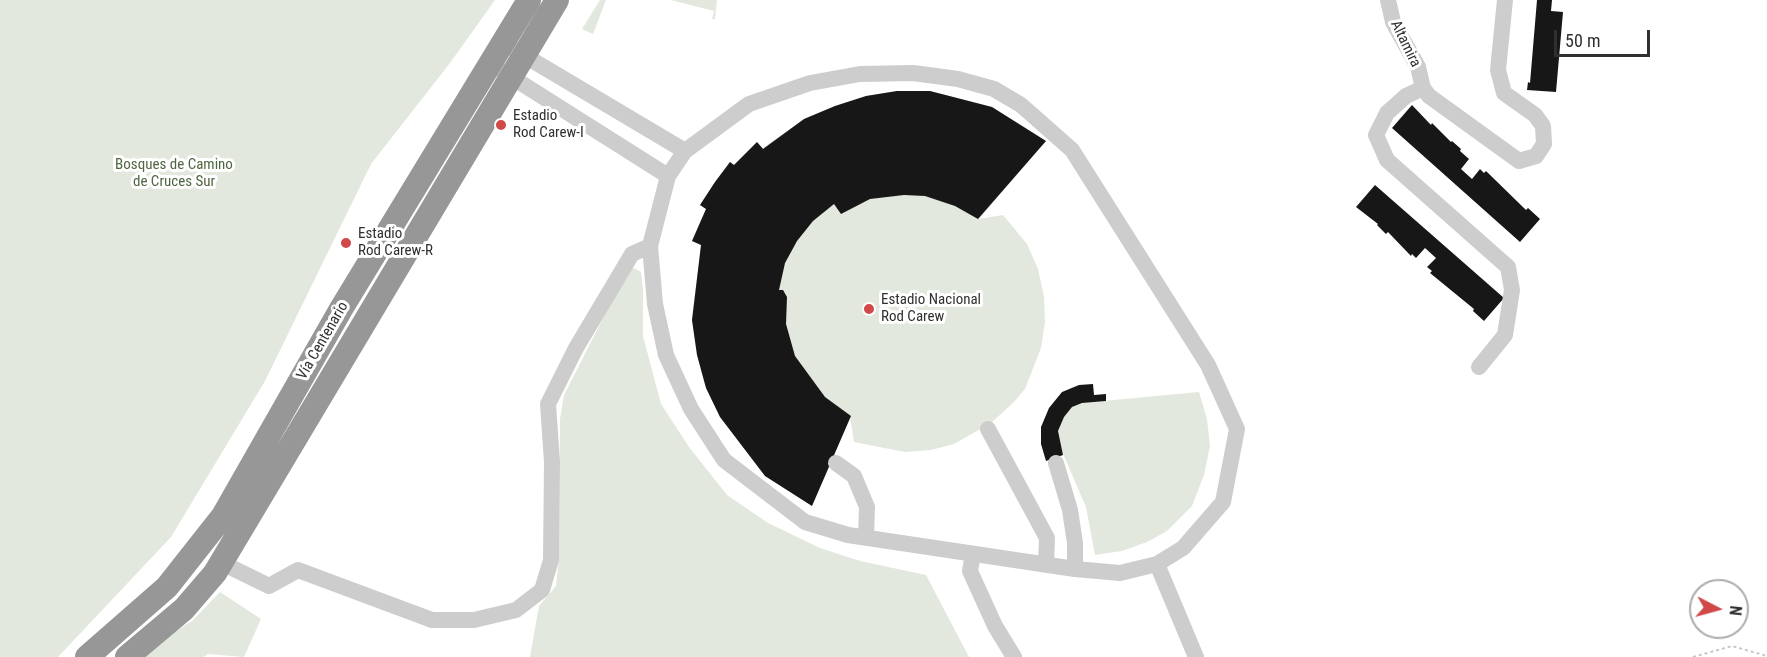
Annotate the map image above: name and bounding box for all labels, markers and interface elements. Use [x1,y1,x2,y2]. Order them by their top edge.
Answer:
street label: Altamira [1386,18,1424,70]
scale bar [1557,18,1653,56]
text: 50 m [1565,30,1600,51]
place label: Estadio Rod Carew-I [513,107,584,142]
marker: Estadio Rod Carew-I [494,118,508,132]
park label: Bosques de Camino de Cruces Sur [115,156,233,191]
place label: Estadio Rod Carew-R [358,225,433,260]
marker: Estadio Rod Carew-R [339,236,353,250]
place label: Estadio Nacional Rod Carew [881,291,981,326]
street label: Vía Centenario [293,299,353,383]
marker: Estadio Nacional Rod Carew [862,302,876,316]
north arrow [1689,579,1749,639]
text: N [1725,605,1745,617]

